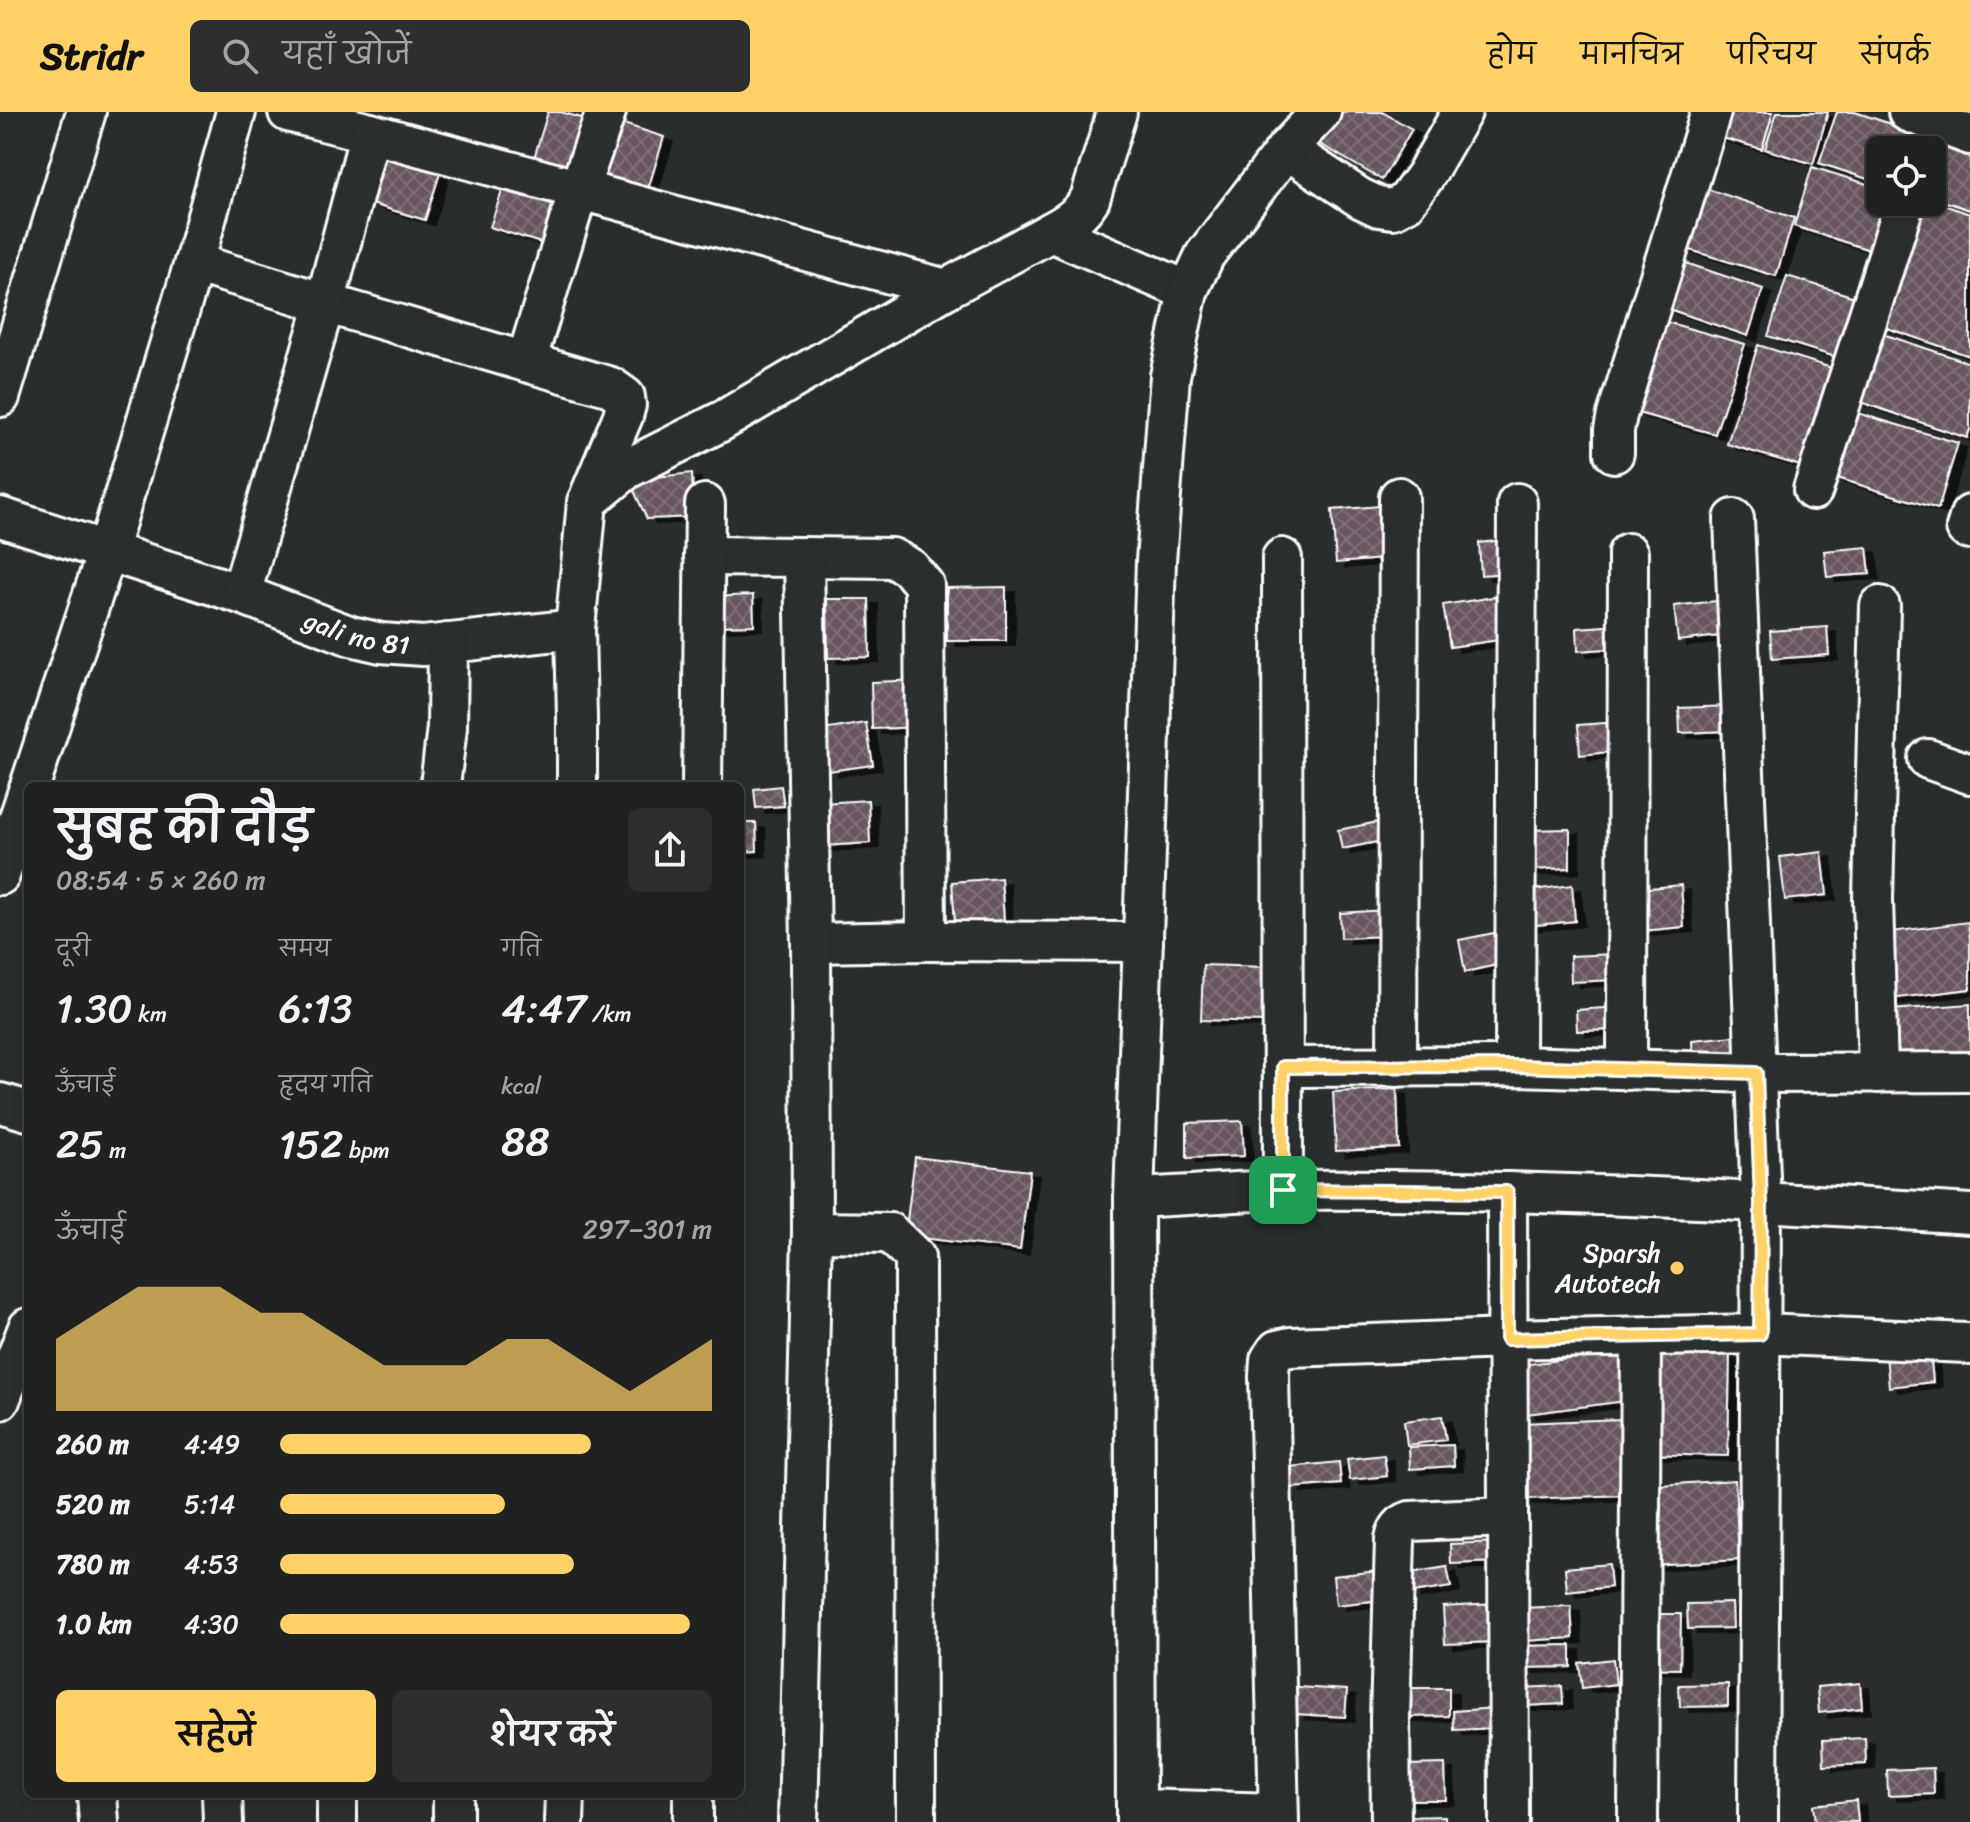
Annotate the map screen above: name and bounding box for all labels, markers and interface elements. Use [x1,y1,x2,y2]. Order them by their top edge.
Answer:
search box [190,20,750,92]
text: Stridr [40,23,142,90]
text: यहाँ खोजें [282,27,411,81]
text: होम [1487,30,1536,79]
text: मानचित्र [1580,30,1683,79]
text: परिचय [1727,30,1816,79]
text: संपर्क [1860,30,1930,79]
icon: search [218,34,262,78]
map controls [1866,136,1946,216]
button: locate [1866,136,1946,216]
street label: gali no 81 [295,596,411,668]
text: सुबह की दौड़ [56,788,312,866]
button: share [628,808,712,892]
text: 08:54 · 5 × 260 m [56,857,265,903]
text: दूरी [56,929,91,968]
text: समय [279,929,331,968]
text: गति [501,929,541,968]
text: 1.30 [56,973,132,1044]
text: 6:13 [279,973,353,1044]
text: 4:47 [501,973,586,1044]
text: km [132,995,167,1034]
text: /km [586,995,631,1034]
text: ऊँचाई [56,1065,115,1104]
text: हृदय गति [279,1065,372,1104]
text: kcal [501,1067,541,1106]
text: 88 [501,1106,550,1177]
text: 25 [56,1109,104,1180]
text: 152 [279,1109,343,1180]
text: m [104,1131,126,1170]
text: bpm [343,1131,390,1170]
pin [1249,1156,1317,1224]
icon: arrive [1261,1168,1305,1212]
text: 297–301 m [583,1206,712,1252]
text: ऊँचाई [56,1207,126,1253]
place label: Sparsh Autotech [1554,1230,1661,1306]
marker: Sparsh Autotech [1668,1259,1686,1277]
text: 260 m [56,1421,129,1467]
text: 4:49 [184,1421,240,1467]
text: 520 m [56,1481,130,1527]
text: 5:14 [184,1481,235,1527]
text: 780 m [56,1541,130,1587]
text: 4:53 [184,1541,238,1587]
text: 1.0 km [56,1601,132,1647]
text: 4:30 [184,1601,239,1647]
button: सहेजें [56,1690,376,1782]
button: शेयर करें [392,1690,712,1782]

